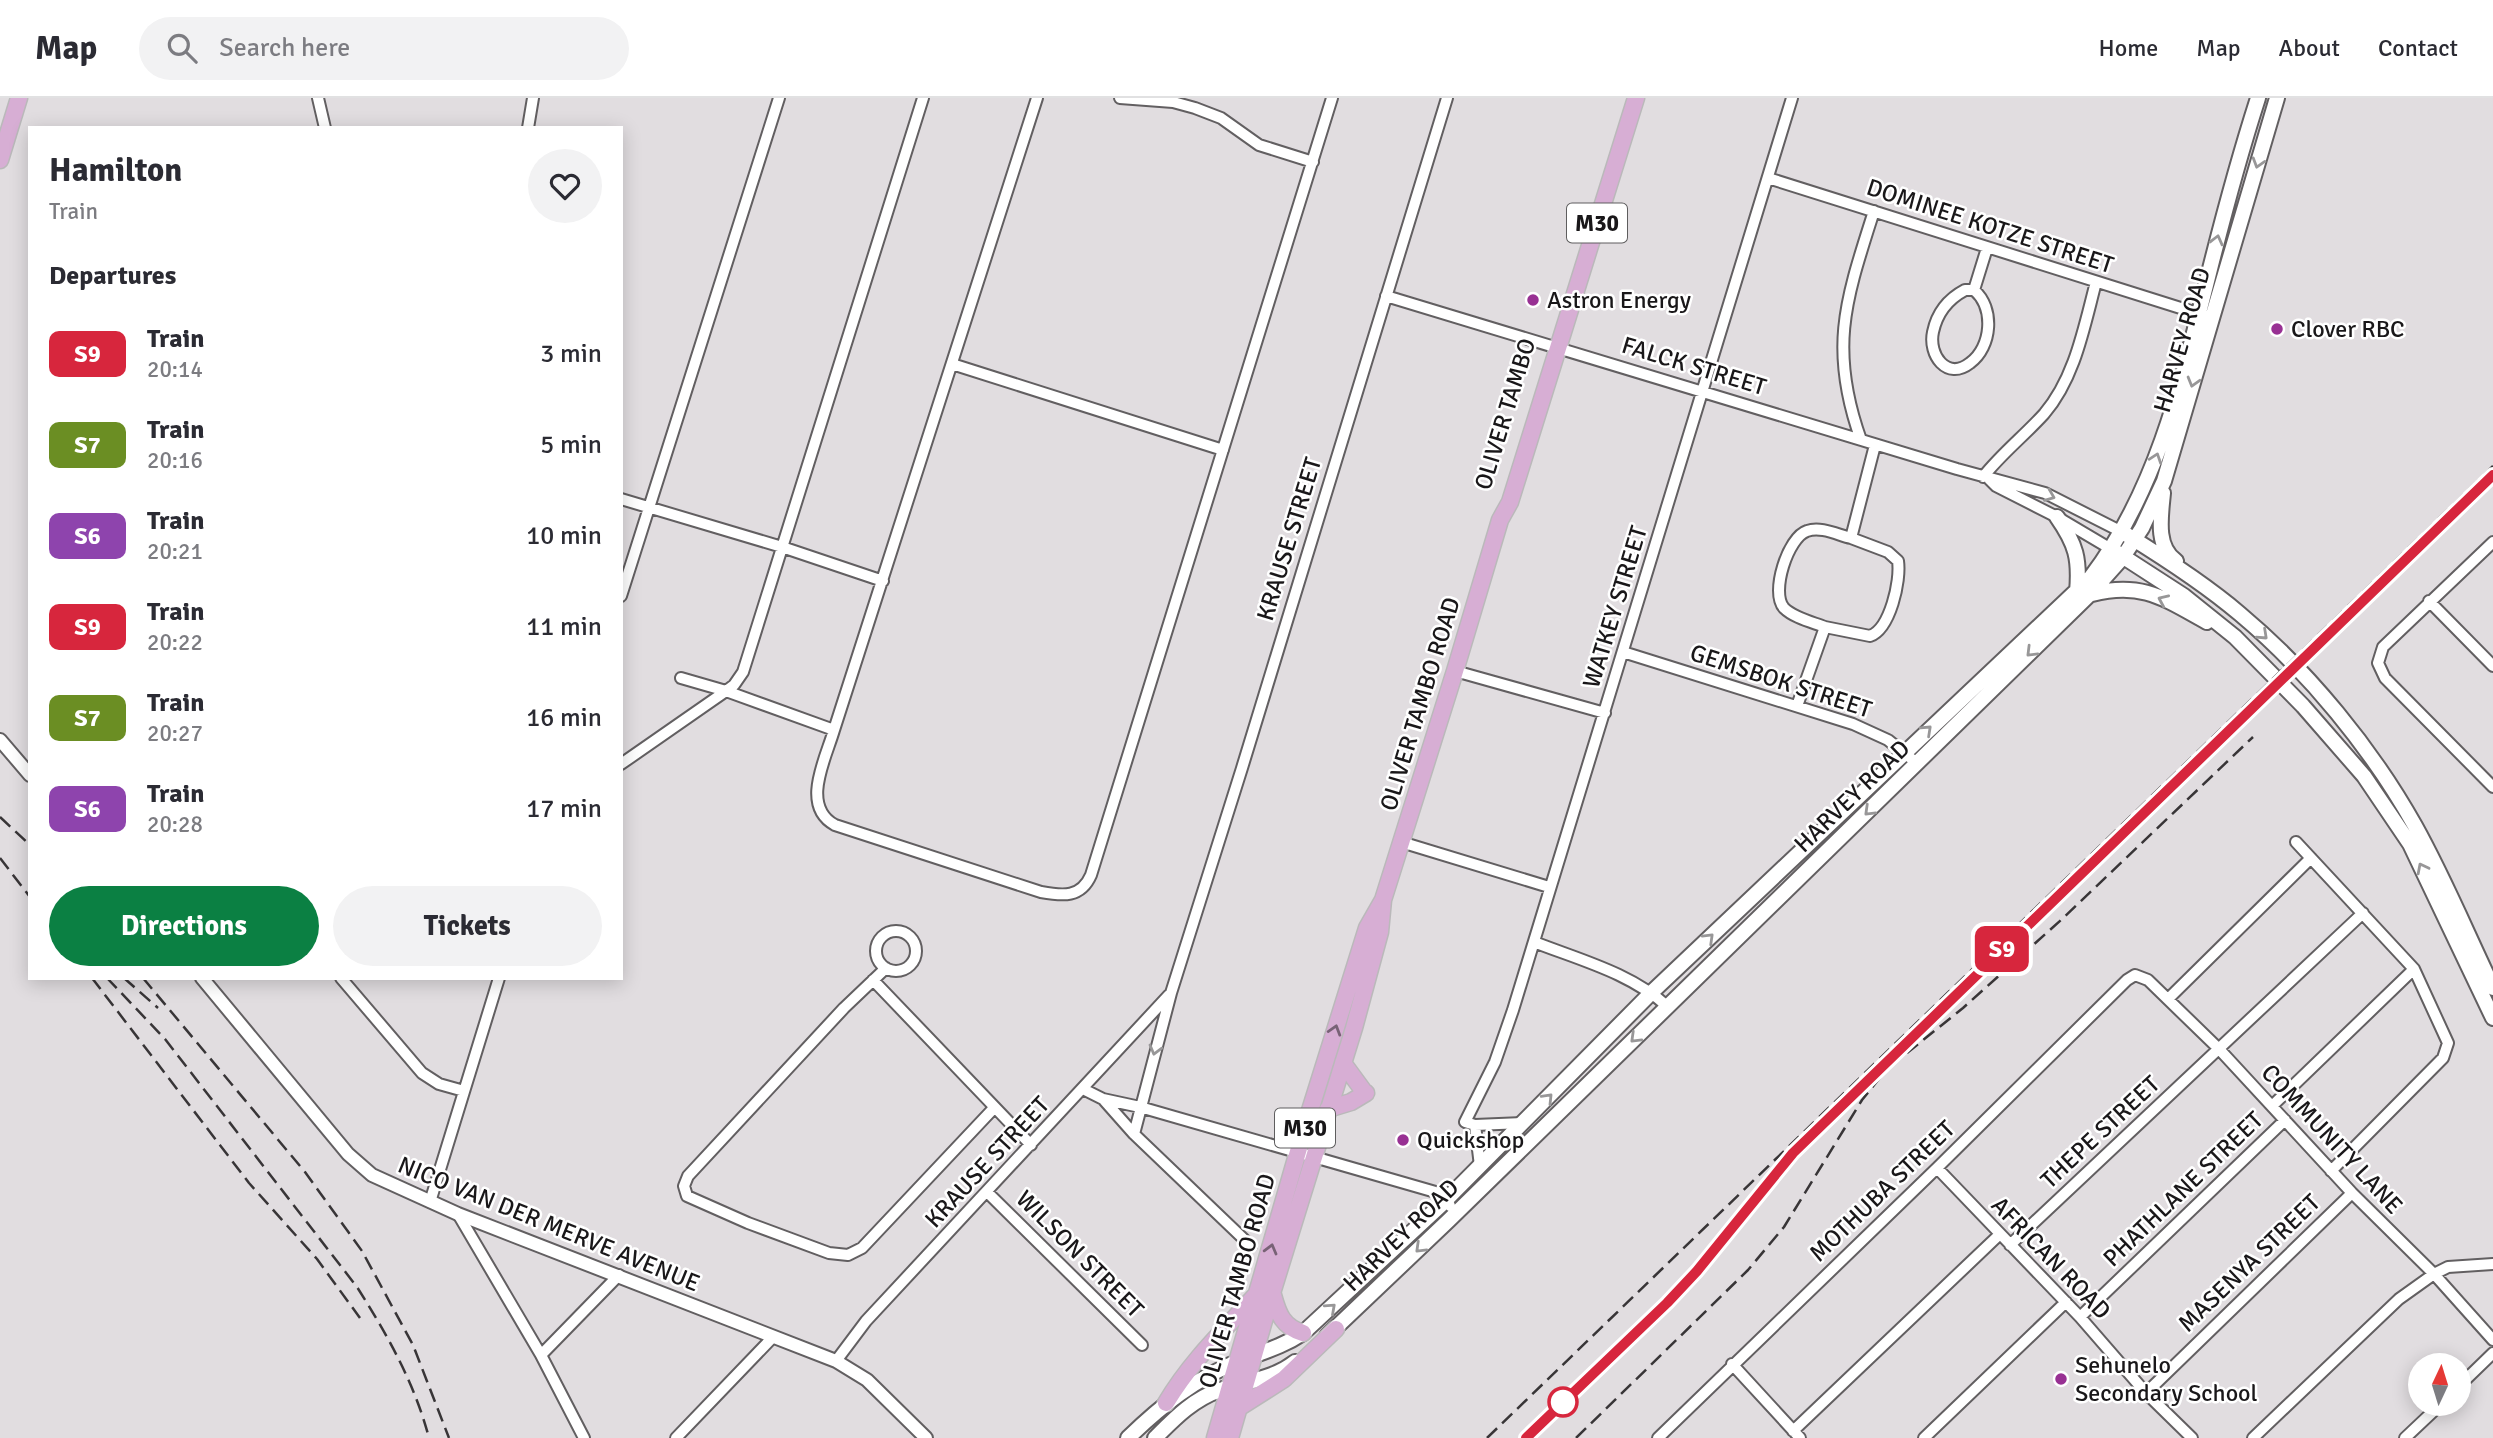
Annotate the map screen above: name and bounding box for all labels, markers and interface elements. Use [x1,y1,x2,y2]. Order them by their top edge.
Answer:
search box [139,17,629,80]
text: Map [35,28,97,69]
icon: search [163,29,201,67]
text: Search here [219,32,350,64]
text: Home [2098,33,2158,63]
text: Map [2196,33,2241,63]
text: About [2279,33,2340,63]
text: Contact [2378,33,2458,63]
button: heart [528,149,602,223]
text: Hamilton [49,150,182,191]
one-way arrow [2251,157,2266,169]
street label: DOMINEE KOTZE STREET [1863,172,2117,280]
text: Train [49,197,98,226]
road number: M30 [1567,204,1627,242]
one-way arrow [2209,234,2223,246]
text: Departures [49,260,176,292]
street label: HARVEY ROAD [2147,264,2217,416]
place label: Astron Energy [1547,285,1691,315]
marker: Astron Energy [1525,292,1541,308]
place label: Clover RBC [2291,314,2405,344]
marker: Clover RBC [2269,321,2285,337]
text: Train [147,323,205,355]
street label: FALCK STREET [1618,330,1770,402]
street label: OLIVER TAMBO [1468,335,1542,493]
text: 3 min [540,338,602,370]
text: S9 [74,339,101,369]
text: 20:14 [147,355,203,384]
one-way arrow [2187,375,2202,387]
text: Train [147,414,205,446]
text: 5 min [540,429,602,461]
text: S7 [74,430,101,460]
text: 20:16 [147,446,203,475]
one-way arrow [2148,453,2162,465]
street label: KRAUSE STREET [1250,454,1328,624]
one-way arrow [2043,488,2056,502]
text: Train [147,505,205,537]
text: 10 min [526,520,602,552]
text: S6 [74,521,101,551]
street label: WATKEY STREET [1576,522,1654,692]
text: 20:21 [147,537,203,566]
street label: OLIVER TAMBO ROAD [1373,594,1467,814]
one-way arrow [2158,594,2170,608]
text: Train [147,596,205,628]
text: 11 min [526,611,602,643]
text: S9 [74,612,101,642]
one-way arrow [2255,627,2268,640]
text: 20:22 [147,628,203,657]
street label: GEMSBOK STREET [1686,637,1876,725]
one-way arrow [2027,644,2040,657]
text: Train [147,687,205,719]
text: 16 min [526,702,602,734]
text: S7 [74,703,101,733]
text: 20:27 [147,719,203,748]
one-way arrow [1919,726,1932,739]
street label: HARVEY ROAD [1788,733,1916,859]
text: Train [147,778,205,810]
text: 17 min [526,793,602,825]
text: S6 [74,794,101,824]
one-way arrow [1864,803,1877,816]
text: 20:28 [147,810,203,839]
one-way arrow [2417,863,2430,875]
button: Directions [49,886,319,966]
button: Tickets [333,886,602,966]
line badge: S9 [1970,926,2034,972]
one-way arrow [1701,933,1714,946]
text: S9 [1989,934,2015,964]
one-way arrow [1327,1025,1342,1037]
one-way arrow [1631,1030,1644,1043]
one-way arrow [1149,1044,1164,1056]
street label: COMMUNITY LANE [2255,1058,2409,1220]
street label: THEPE STREET [2034,1069,2166,1195]
street label: KRAUSE STREET [918,1090,1056,1234]
one-way arrow [1539,1094,1552,1107]
street label: PHATHLANE STREET [2097,1105,2269,1273]
road number: M30 [1275,1108,1335,1148]
street label: MOTHUBA STREET [1803,1114,1961,1268]
place label: Quickshop [1417,1125,1524,1155]
marker: Quickshop [1395,1132,1411,1148]
street label: NICO VAN DER MERVE AVENUE [394,1150,704,1298]
street label: OLIVER TAMBO ROAD [1192,1170,1282,1392]
street label: HARVEY ROAD [1337,1172,1465,1298]
street label: WILSON STREET [1010,1184,1150,1324]
street label: MASENYA STREET [2172,1187,2326,1338]
street label: AFRICAN ROAD [1985,1190,2117,1326]
one-way arrow [1415,1240,1428,1253]
one-way arrow [1262,1243,1277,1255]
one-way arrow [1323,1303,1336,1316]
place label: Sehunelo Secondary School [2075,1350,2258,1408]
north arrow [2408,1353,2471,1416]
map controls [2408,1353,2471,1416]
marker: Sehunelo Secondary School [2053,1371,2069,1387]
unlabelled marker [1548,1387,1578,1417]

